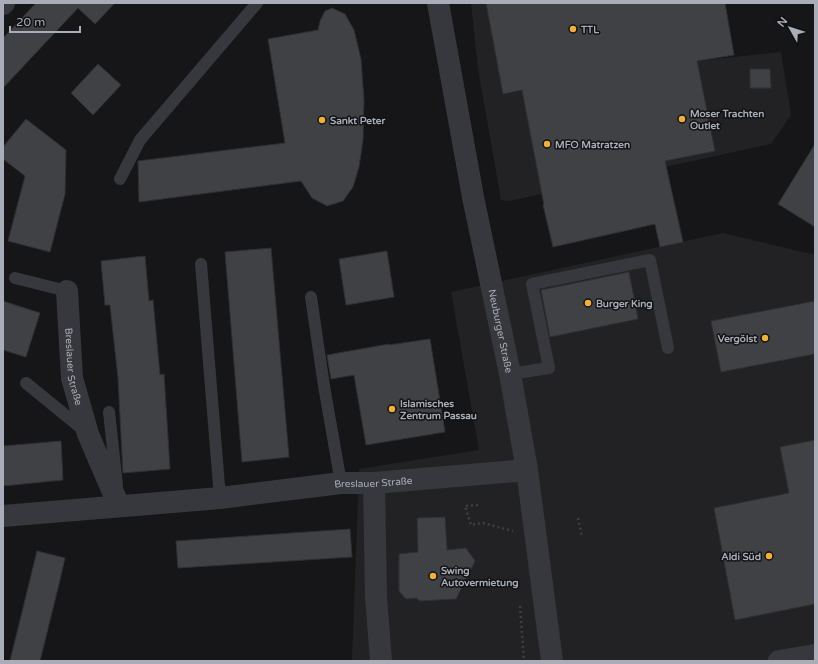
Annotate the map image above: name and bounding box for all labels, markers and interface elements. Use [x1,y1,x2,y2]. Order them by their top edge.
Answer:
scale bar [10,8,80,34]
north arrow [770,8,810,48]
text: N [775,14,790,30]
text: 20 m [16,15,45,29]
marker: TTL [568,24,578,34]
place label: TTL [580,24,599,36]
place label: Moser Trachten Outlet [690,108,764,132]
marker: Moser Trachten Outlet [677,114,687,124]
marker: Sankt Peter [317,115,327,125]
place label: Sankt Peter [330,115,385,127]
marker: MFO Matratzen [542,139,552,149]
place label: MFO Matratzen [555,139,630,151]
street label: Neuburger Straße [485,288,515,374]
marker: Burger King [583,298,593,308]
place label: Burger King [596,298,653,310]
street label: Breslauer Straße [62,327,85,407]
place label: Vergölst [718,333,757,345]
marker: Vergölst [760,333,770,343]
place label: Islamisches Zentrum Passau [400,398,477,422]
marker: Islamisches Zentrum Passau [387,404,397,414]
street label: Breslauer Straße [334,475,413,491]
place label: Aldi Süd [721,551,761,563]
marker: Aldi Süd [764,551,774,561]
place label: Swing Autovermietung [441,565,519,589]
marker: Swing Autovermietung [428,571,438,581]

